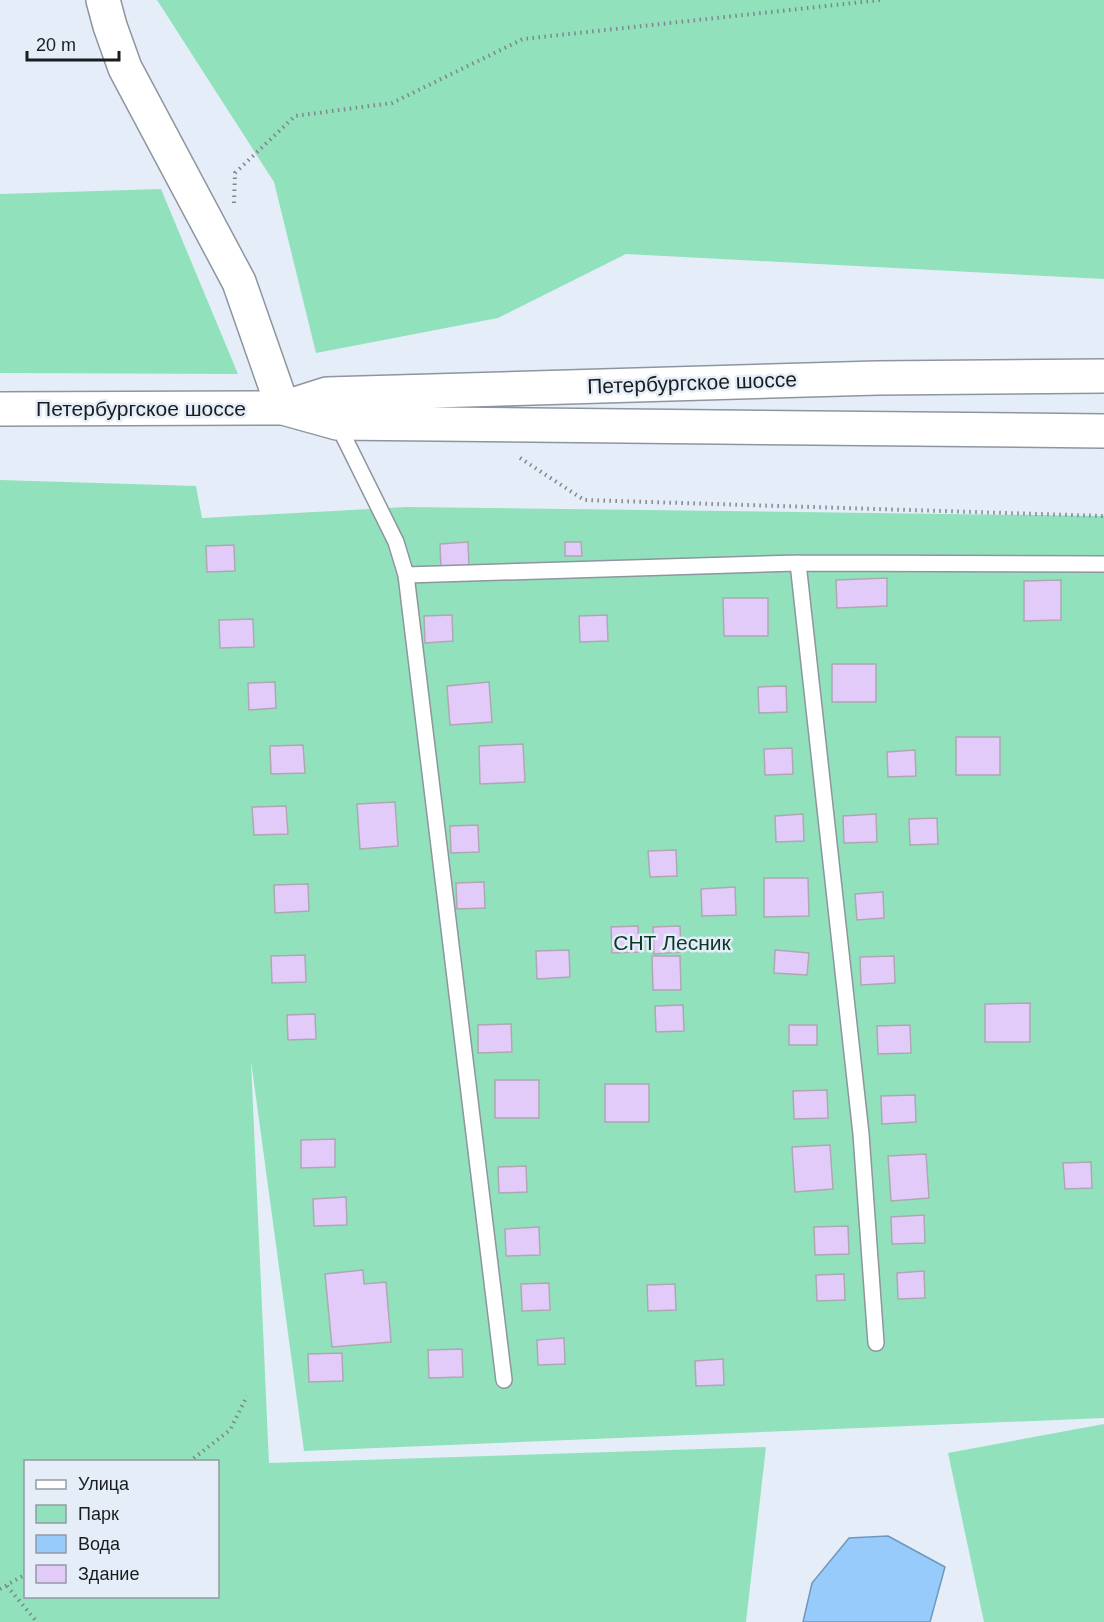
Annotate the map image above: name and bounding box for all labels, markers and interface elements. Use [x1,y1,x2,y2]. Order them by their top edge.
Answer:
scale bar [27,24,118,62]
text: 20 m [36,35,76,55]
street label: Петербургское шоссе [587,367,797,398]
street label: Петербургское шоссе [36,397,246,420]
park label: СНТ Лесник [613,931,732,954]
legend [24,1460,219,1598]
text: Улица [78,1474,130,1494]
text: Парк [78,1504,119,1524]
text: Вода [78,1534,121,1554]
text: Здание [78,1564,139,1584]

